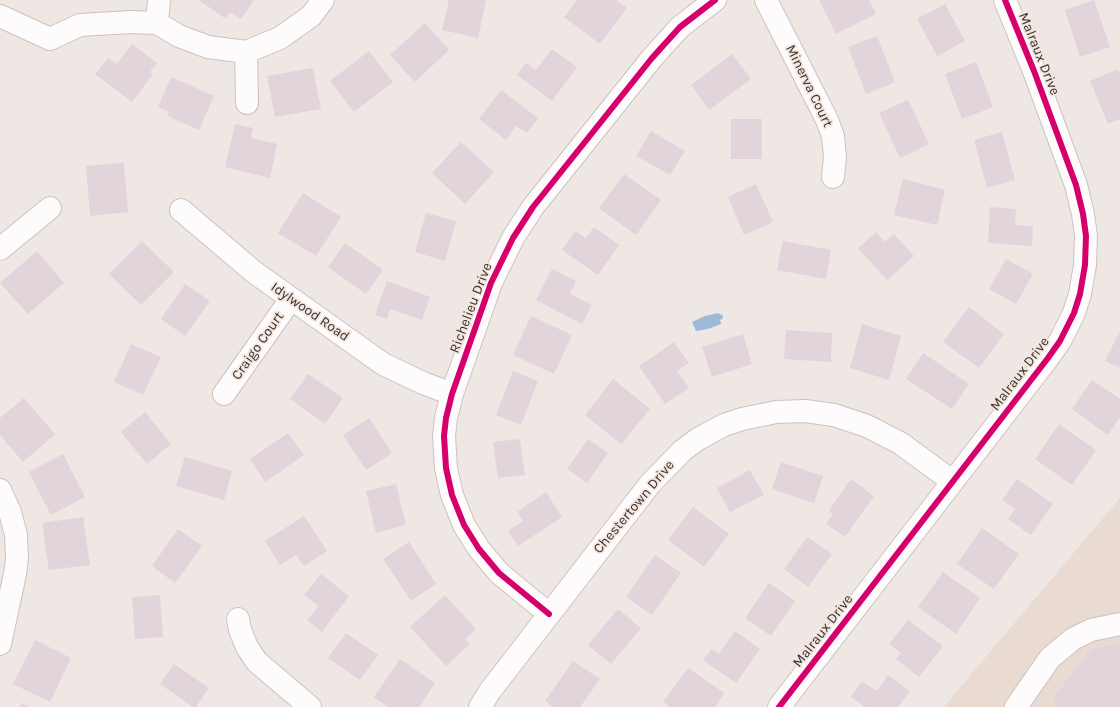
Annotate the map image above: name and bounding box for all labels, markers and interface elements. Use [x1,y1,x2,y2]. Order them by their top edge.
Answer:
street label: Malraux Drive [1015,10,1063,98]
street label: Minerva Court [782,42,836,130]
street label: Richelieu Drive [446,260,496,356]
street label: Idylwood Road [268,279,352,345]
street label: Craigo Court [228,309,288,383]
street label: Malraux Drive [987,334,1053,414]
street label: Chestertown Drive [590,457,678,557]
street label: Malraux Drive [789,591,857,671]

